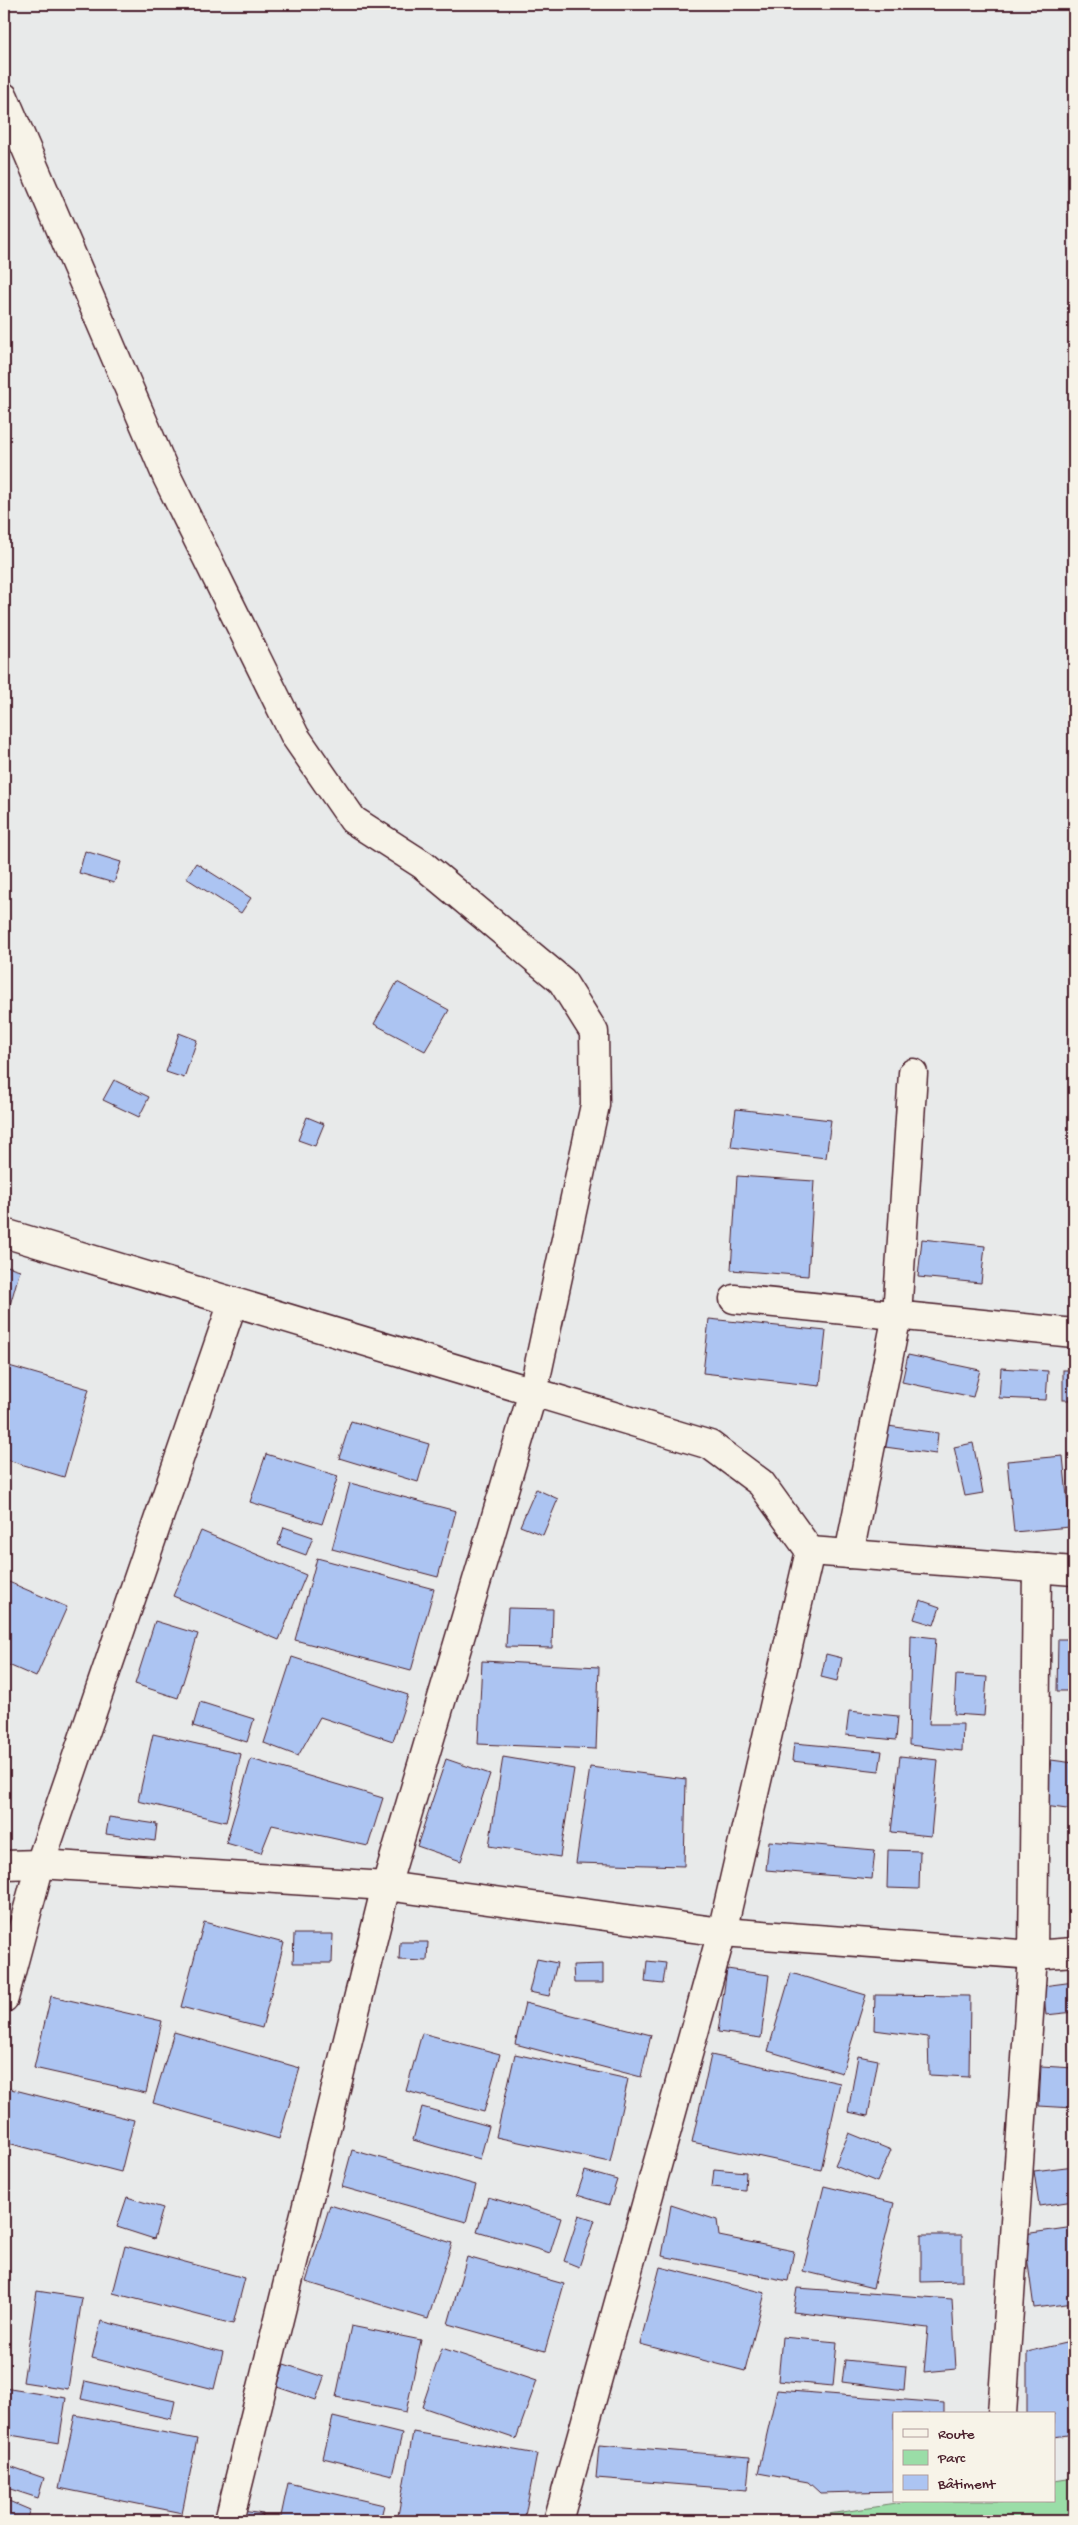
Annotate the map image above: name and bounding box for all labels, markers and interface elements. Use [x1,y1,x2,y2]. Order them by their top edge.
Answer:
legend [893,2412,1056,2502]
text: Route [938,2426,975,2444]
text: Parc [937,2450,966,2468]
text: Bâtiment [937,2476,997,2494]

